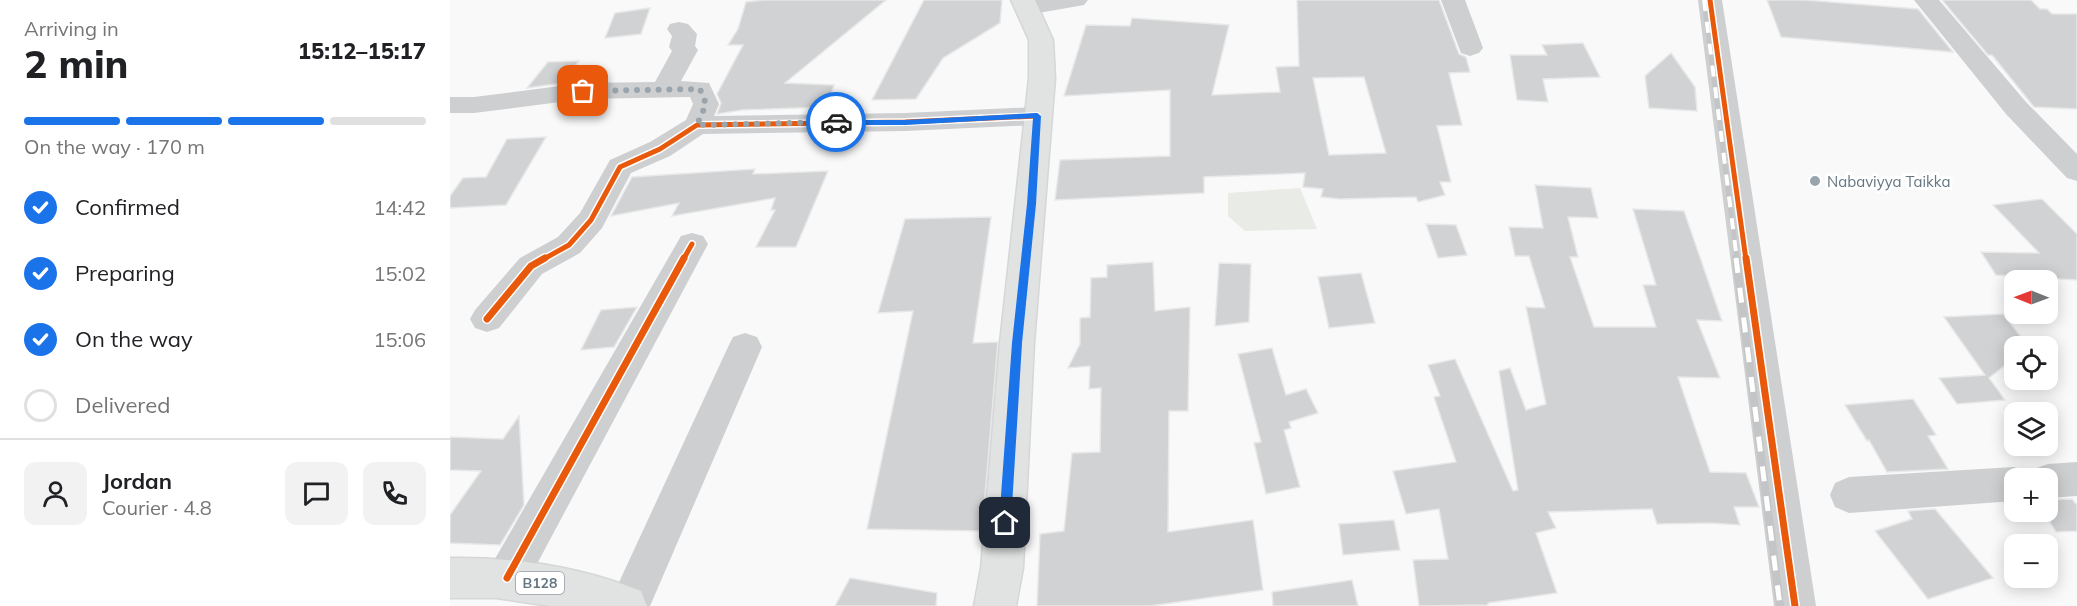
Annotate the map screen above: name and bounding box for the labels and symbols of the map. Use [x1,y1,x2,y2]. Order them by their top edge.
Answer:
pin [557,65,608,116]
courier [806,92,866,152]
place label: Nabaviyya Taikka [1827,172,1950,191]
marker: Nabaviyya Taikka [1808,174,1822,188]
north arrow [2004,270,2058,324]
pin [979,497,1030,548]
road number: B128 [516,572,564,594]

